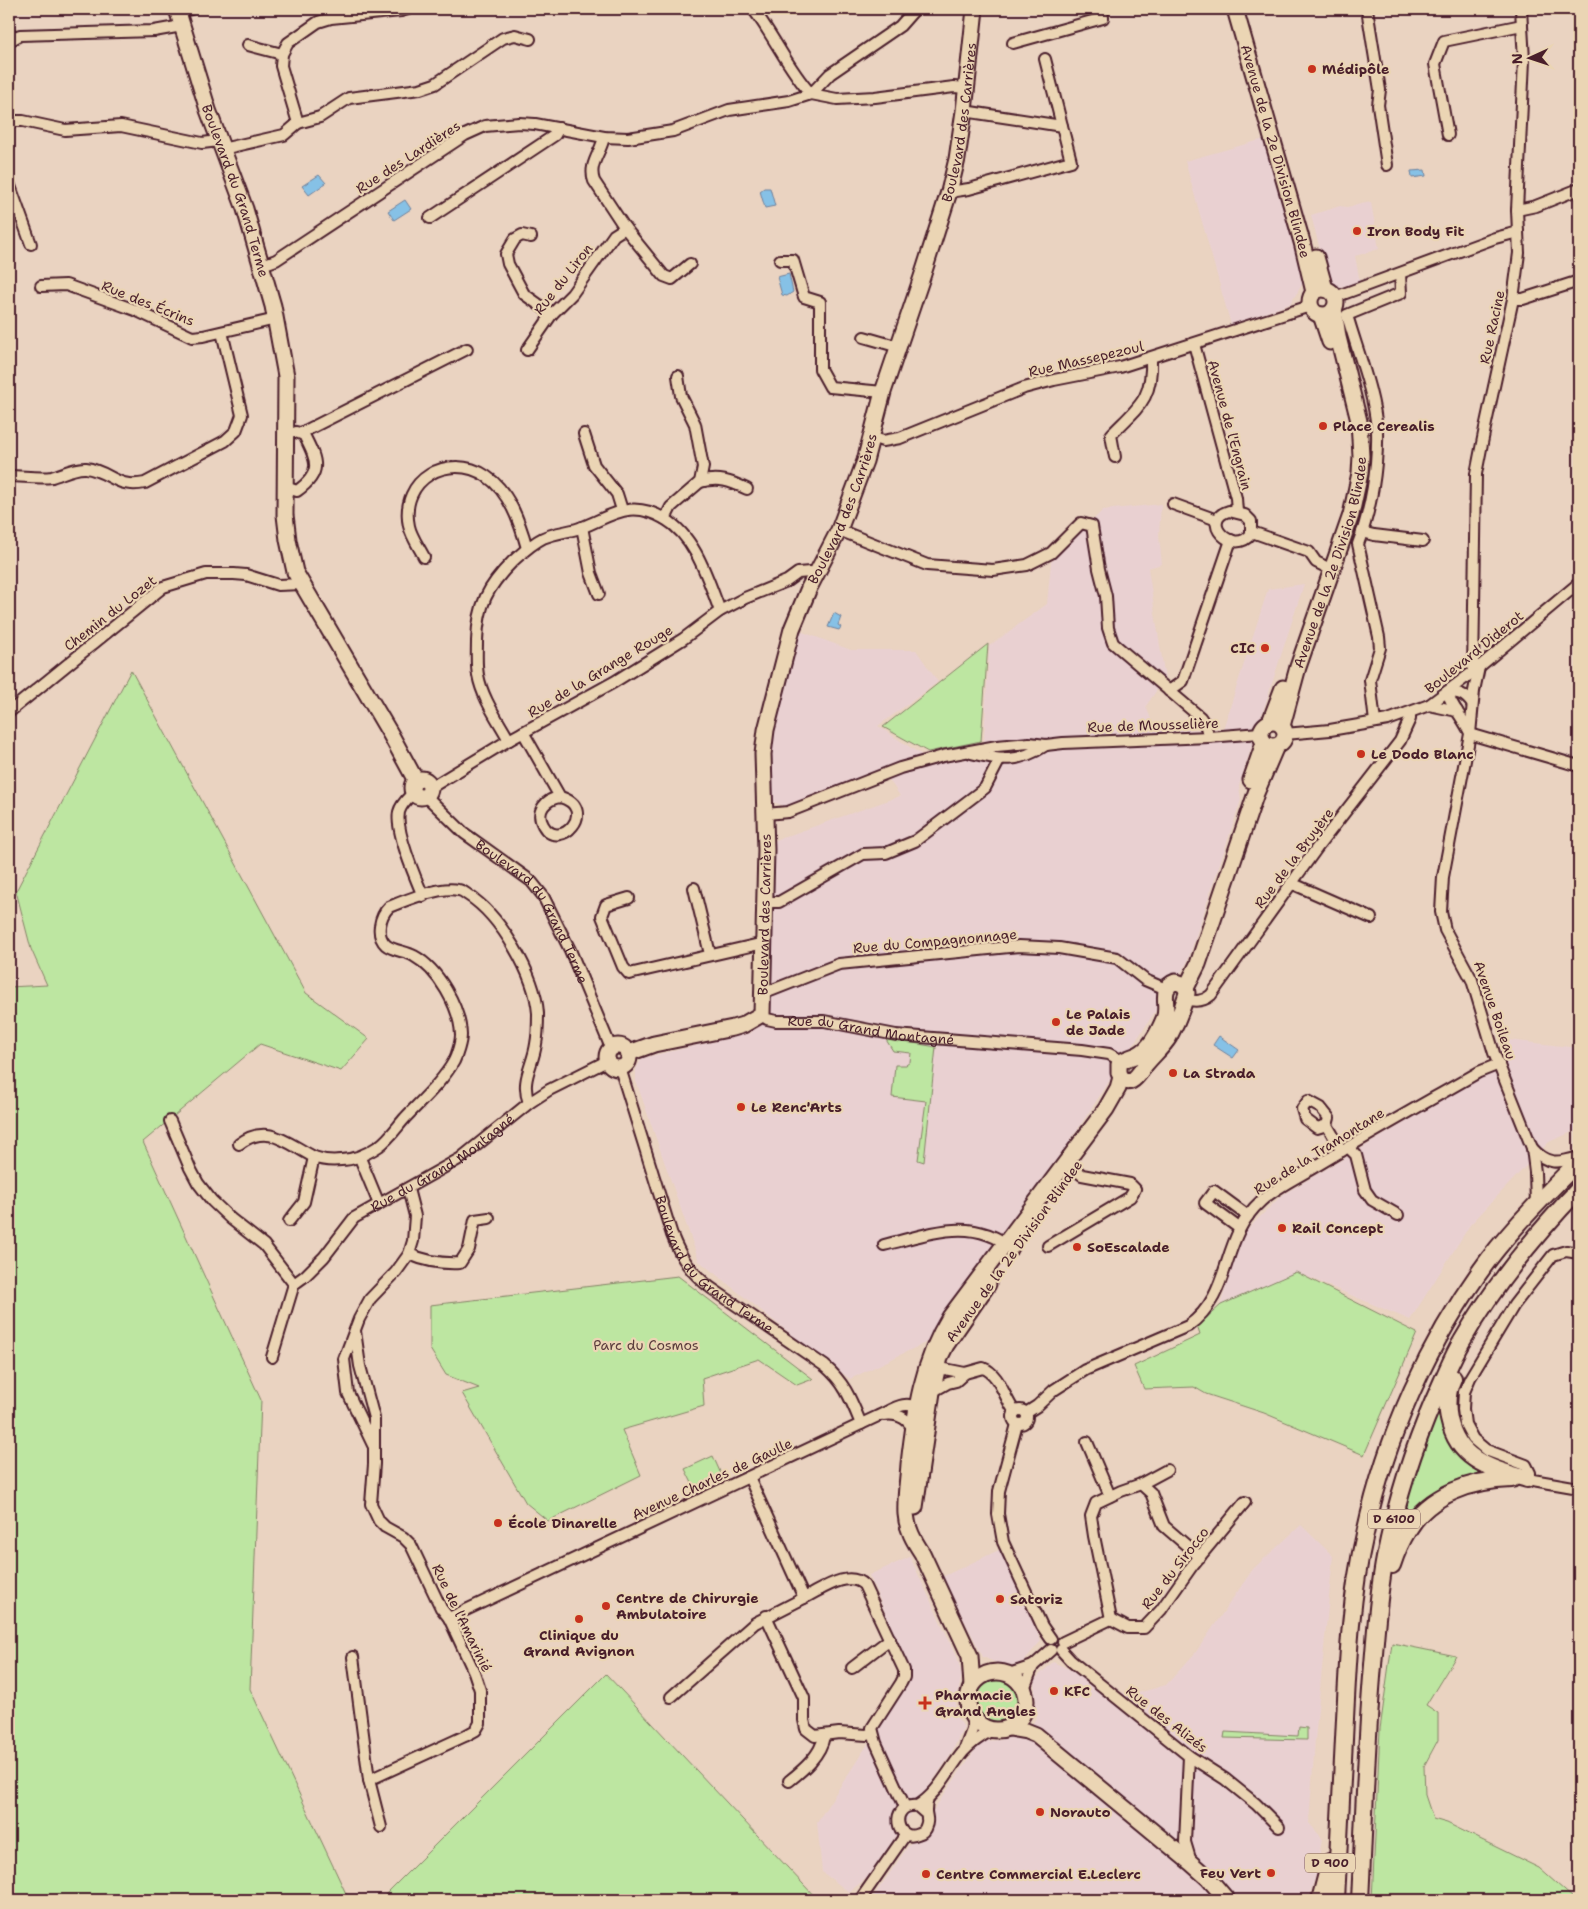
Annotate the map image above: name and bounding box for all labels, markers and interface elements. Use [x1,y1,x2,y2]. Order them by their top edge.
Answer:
north arrow [1506,32,1556,82]
street label: Boulevard des Carrières [937,42,980,205]
street label: Avenue de la 2e Division Blindee [1237,42,1315,260]
text: N [1508,53,1526,65]
place label: Médipôle [1322,60,1389,78]
marker: Médipôle [1306,63,1318,75]
street label: Boulevard du Grand Terme [198,102,273,279]
street label: Rue des Lardières [352,116,464,197]
place label: Iron Body Fit [1367,222,1465,240]
marker: Iron Body Fit [1351,225,1363,237]
street label: Rue du Liron [530,239,597,318]
street label: Rue des Écrins [99,276,197,330]
street label: Rue Racine [1475,288,1509,365]
street label: Rue Massepezoul [1027,337,1146,381]
street label: Avenue de l'Engrain [1204,358,1256,493]
place label: Place Cerealis [1333,417,1435,435]
marker: Place Cerealis [1317,420,1329,432]
street label: Boulevard des Carrières [804,431,881,587]
street label: Avenue de la 2e Division Blindee [1289,456,1370,671]
street label: Chemin du Lozet [60,571,160,655]
street label: Boulevard Diderot [1421,607,1527,697]
street label: Rue de la Grange Rouge [524,621,676,721]
place label: CIC [1230,639,1255,657]
marker: CIC [1259,642,1271,654]
street label: Rue de Mousselière [1087,714,1219,736]
place label: Le Dodo Blanc [1371,745,1474,763]
marker: Le Dodo Blanc [1355,748,1367,760]
street label: Rue de la Bruyère [1250,804,1338,912]
street label: Boulevard des Carrières [753,833,775,996]
street label: Boulevard du Grand Terme [472,835,592,987]
street label: Rue du Compagnonnage [852,925,1018,957]
street label: Avenue Boileau [1470,958,1520,1062]
place label: Le Palais de Jade [1066,1005,1130,1039]
street label: Rue du Grand Montagné [787,1012,955,1049]
marker: Le Palais de Jade [1050,1016,1062,1028]
place label: La Strada [1183,1064,1256,1082]
marker: La Strada [1167,1067,1179,1079]
place label: Le Renc'Arts [751,1098,842,1116]
marker: Le Renc'Arts [735,1101,747,1113]
street label: Rue de la Tramontane [1250,1103,1388,1199]
street label: Rue du Grand Montagné [367,1110,518,1216]
street label: Avenue de la 2e Division Blindee [942,1156,1086,1346]
street label: Boulevard du Grand Terme [651,1193,777,1337]
place label: Rail Concept [1292,1219,1383,1237]
marker: Rail Concept [1276,1222,1288,1234]
place label: SoEscalade [1087,1238,1170,1256]
marker: SoEscalade [1071,1241,1083,1253]
park label: Parc du Cosmos [593,1336,699,1354]
street label: Avenue Charles de Gaulle [629,1434,795,1524]
road number: D 6100 [1368,1510,1420,1528]
place label: École Dinarelle [508,1514,617,1532]
marker: École Dinarelle [492,1517,504,1529]
street label: Rue du Sirocco [1137,1523,1213,1613]
street label: Rue de l'Amarinié [428,1561,496,1675]
place label: Centre de Chirurgie Ambulatoire [616,1589,759,1623]
place label: Satoriz [1010,1590,1064,1608]
marker: Satoriz [994,1593,1006,1605]
marker: Centre de Chirurgie Ambulatoire [600,1600,612,1612]
marker: Clinique du Grand Avignon [573,1613,585,1625]
place label: Clinique du Grand Avignon [523,1626,635,1660]
place label: KFC [1064,1682,1090,1700]
street label: Rue des Alizés [1123,1682,1211,1757]
marker: KFC [1048,1685,1060,1697]
place label: Pharmacie Grand Angles [935,1686,1036,1720]
marker: Pharmacie Grand Angles [919,1697,931,1709]
place label: Norauto [1050,1803,1111,1821]
marker: Norauto [1034,1806,1046,1818]
road number: D 900 [1305,1854,1355,1872]
place label: Feu Vert [1200,1864,1261,1882]
place label: Centre Commercial E.Leclerc [936,1865,1141,1883]
marker: Feu Vert [1265,1867,1277,1879]
marker: Centre Commercial E.Leclerc [920,1868,932,1880]

